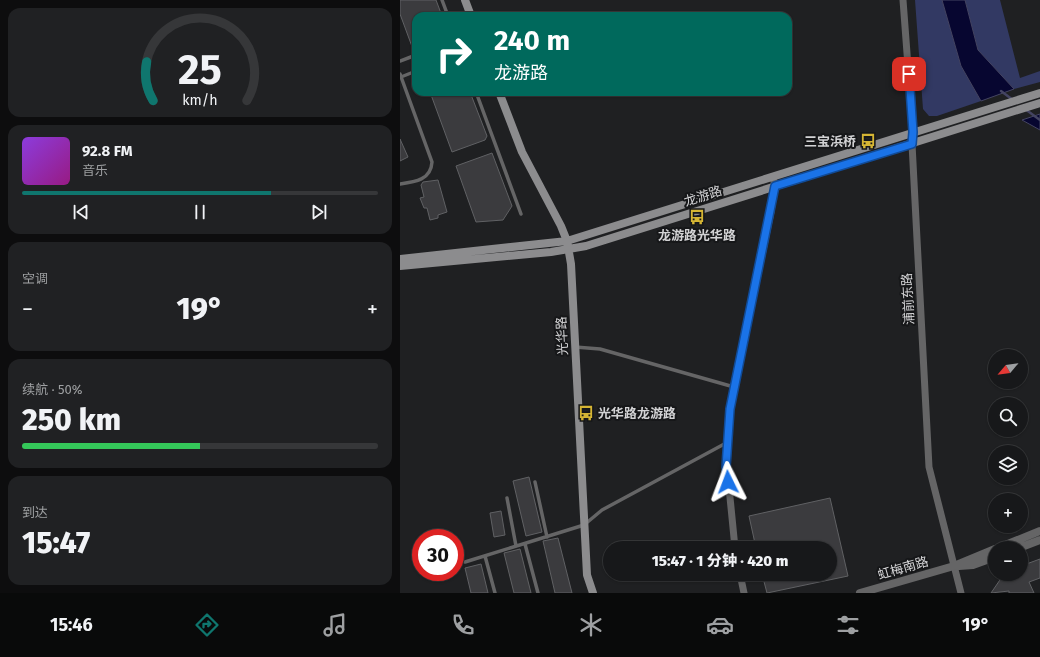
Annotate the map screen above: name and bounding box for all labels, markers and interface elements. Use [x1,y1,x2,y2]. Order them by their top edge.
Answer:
text: 240 m [494,24,570,57]
icon: right [428,28,480,80]
text: 25 [178,44,222,94]
pin [892,57,926,91]
text: 龙游路 [494,62,548,84]
icon: arrive [898,63,920,85]
text: km/h [182,91,218,108]
bus stop icon: 三宝浜桥 [859,132,877,150]
place label: 三宝浜桥 [804,134,856,149]
text: 92.8 FM [82,142,132,160]
text: 音乐 [82,163,108,178]
street label: 龙游路 [682,183,724,209]
icon: previous [70,201,92,223]
icon: pause [189,201,211,223]
icon: next [308,201,330,223]
bus stop icon: 龙游路光华路 [688,208,706,226]
place label: 龙游路光华路 [658,228,736,243]
text: 空调 [22,271,48,286]
street label: 浦前东路 [899,273,917,325]
text: 19° [177,291,223,327]
text: − [22,296,33,323]
text: + [367,296,378,323]
street label: 光华路 [553,316,571,356]
north arrow [988,349,1028,389]
map controls [988,349,1028,581]
text: 续航 · 50% [22,382,83,397]
button: search [988,397,1028,437]
text: 250 km [22,402,121,438]
bus stop icon: 光华路龙游路 [577,404,595,422]
place label: 光华路龙游路 [598,406,676,421]
button: layers [988,445,1028,485]
position arrow [707,461,749,503]
button: + [988,493,1028,533]
text: 到达 [22,505,48,520]
text: 15:47 [22,525,90,561]
speed limit sign: 30 [412,529,464,581]
button: − [988,541,1028,581]
text: 15:47 · 1 分钟 · 420 m [652,552,788,570]
street label: 虹梅南路 [876,554,930,582]
icon: directions [193,611,221,639]
icon: music [321,611,349,639]
icon: phone [449,611,477,639]
icon: climate [577,611,605,639]
icon: car [706,611,734,639]
icon: filters [834,611,862,639]
text: 15:46 [50,614,93,636]
text: 19° [962,614,990,636]

